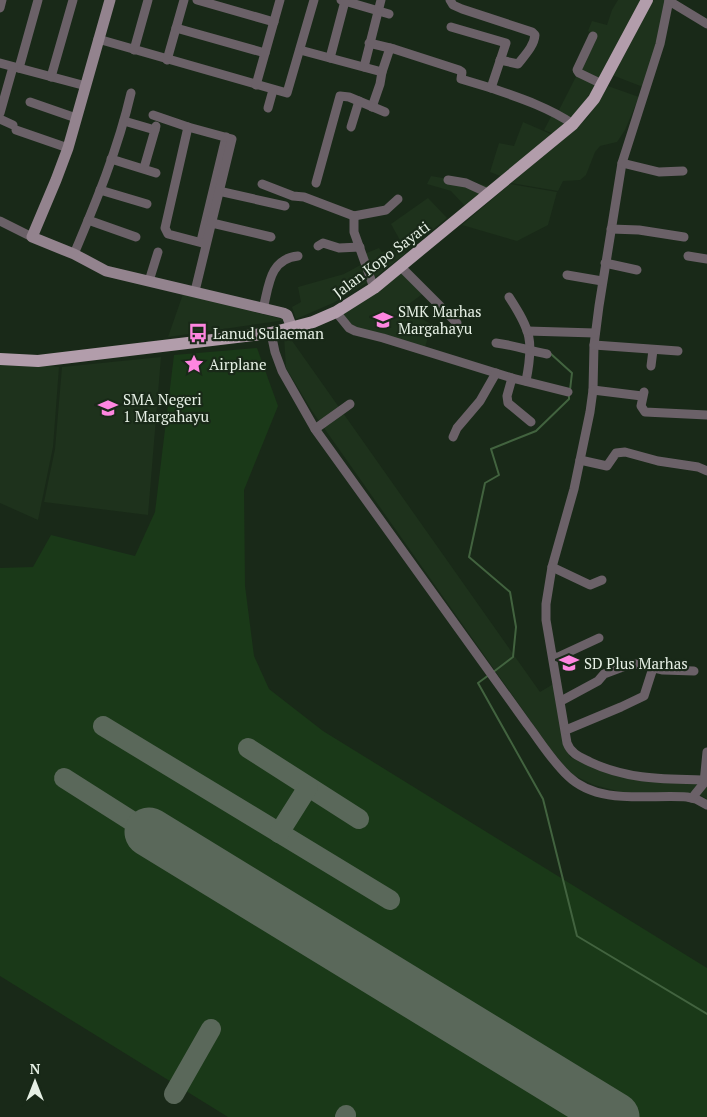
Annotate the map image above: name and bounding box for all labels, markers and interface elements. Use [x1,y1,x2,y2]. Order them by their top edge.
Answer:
street label: Jalan Kopo Sayati [329,216,433,302]
place label: SMK Marhas Margahayu [398,301,482,338]
school or university icon: SMK Marhas Margahayu [372,309,394,331]
bus stop icon: Lanud Sulaeman [187,322,209,344]
place label: Lanud Sulaeman [213,323,324,343]
place icon: Airplane [183,353,205,375]
place label: Airplane [209,354,267,374]
place label: SMA Negeri 1 Margahayu [123,389,209,426]
school or university icon: SMA Negeri 1 Margahayu [97,397,119,419]
school or university icon: SD Plus Marhas [558,652,580,674]
place label: SD Plus Marhas [584,653,688,673]
north arrow [10,1057,60,1107]
text: N [30,1059,41,1078]

